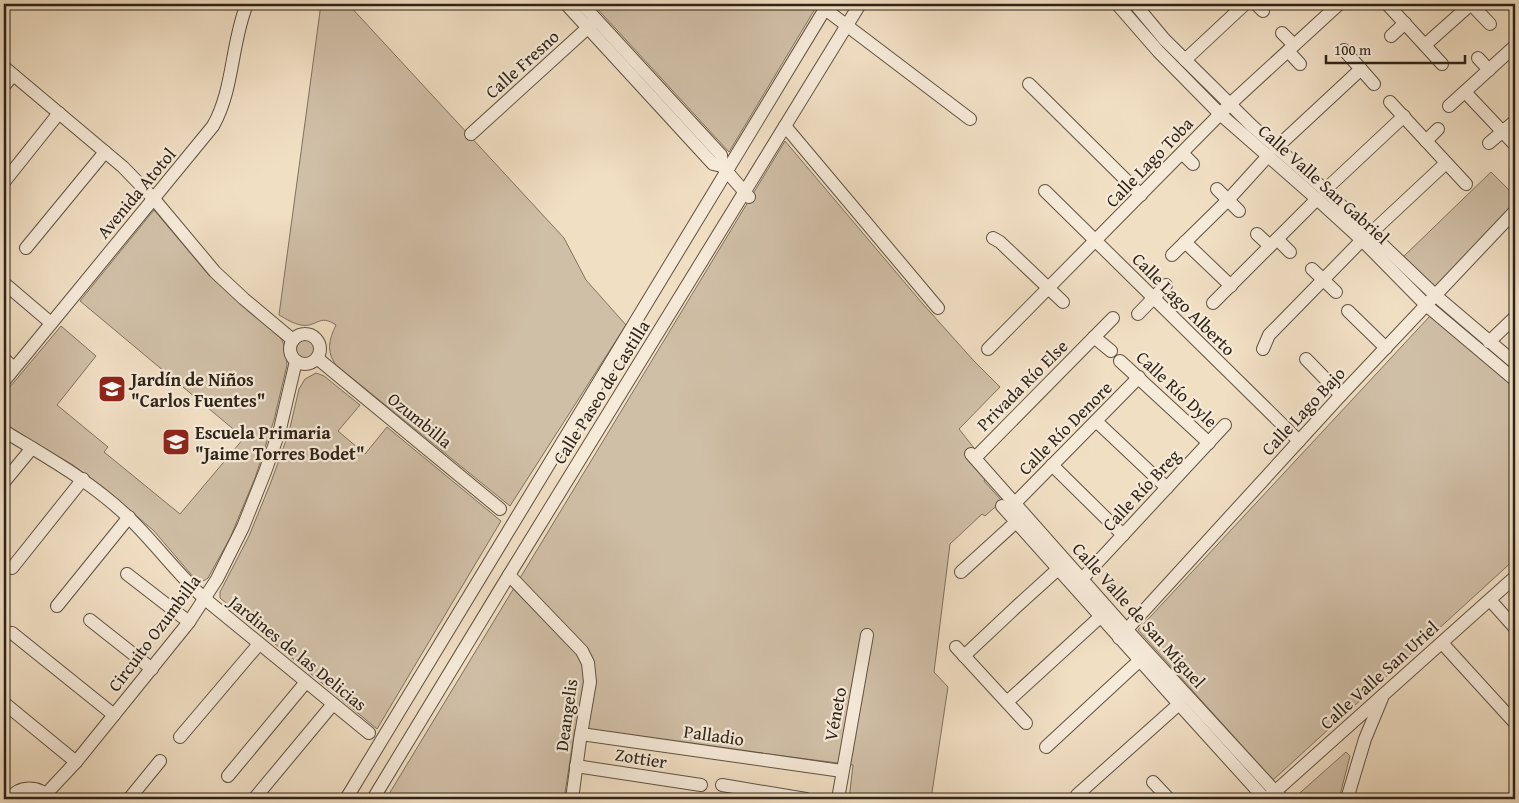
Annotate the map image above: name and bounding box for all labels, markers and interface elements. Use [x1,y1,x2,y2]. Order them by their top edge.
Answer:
street label: Calle Fresno [479,23,565,105]
scale bar [1326,32,1465,64]
text: 100 m [1334,39,1372,60]
street label: Calle Lago Toba [1099,110,1200,213]
street label: Calle Valle San Gabriel [1252,118,1396,250]
street label: Avenida Atotol [90,142,182,244]
street label: Calle Lago Alberto [1126,246,1242,362]
street label: Calle Paseo de Castilla [546,314,656,469]
street label: Privada Río Else [970,333,1074,437]
street label: Calle Río Dyle [1130,344,1224,434]
street label: Calle Lago Bajo [1255,361,1351,461]
place label: Jardín de Niños "Carlos Fuentes" [128,366,265,414]
school or university icon: Jardín de Niños "Carlos Fuentes" [97,374,127,404]
street label: Calle Río Denore [1012,375,1118,481]
street label: Ozumbilla [382,386,458,455]
place label: Escuela Primaria "Jaime Torres Bodet" [195,419,365,467]
school or university icon: Escuela Primaria "Jaime Torres Bodet" [161,427,191,457]
street label: Calle Río Breg [1096,443,1186,537]
street label: Calle Valle de San Miguel [1066,536,1212,694]
street label: Circuito Ozumbilla [101,568,207,697]
street label: Jardines de las Delicias [222,588,373,717]
street label: Calle Valle San Uriel [1314,614,1444,736]
street label: Deangelis [548,677,584,753]
street label: Véneto [817,685,853,743]
street label: Palladio [682,717,746,753]
street label: Zottier [613,741,670,776]

